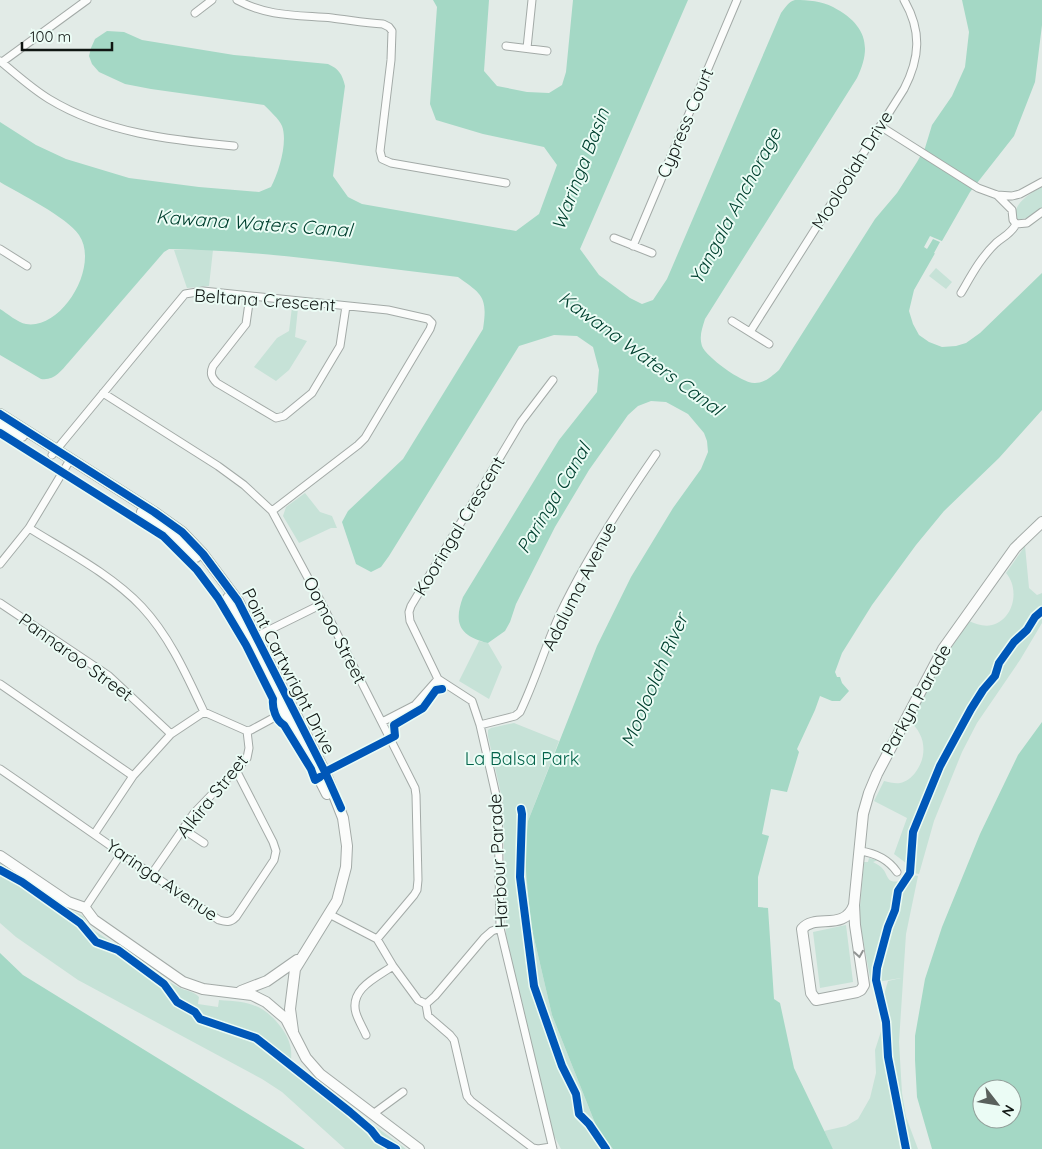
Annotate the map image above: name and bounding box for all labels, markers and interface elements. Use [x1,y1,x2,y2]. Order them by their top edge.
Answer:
scale bar [22,20,112,52]
text: 100 m [30,27,71,46]
street label: Cypress Court [651,65,719,181]
water label: Waringa Basin [546,104,615,233]
street label: Mooloolah Drive [806,106,898,234]
water label: Yangala Anchorage [684,123,787,288]
water label: Kawana Waters Canal [155,204,356,242]
street label: Beltana Crescent [193,284,337,316]
water label: Kawana Waters Canal [554,285,730,422]
water label: Paringa Canal [511,436,597,557]
street label: Kooringal Crescent [408,452,510,600]
street label: Adaluma Avenue [537,518,621,654]
street label: Oomoo Street [298,573,372,687]
street label: Point Cartwright Drive [237,584,341,758]
water label: Mooloolah River [615,607,694,750]
street label: Pannaroo Street [14,608,138,706]
street label: Parkyn Parade [876,640,956,760]
park label: La Balsa Park [465,747,579,770]
street label: Alkira Street [171,750,253,842]
street label: Harbour Parade [483,793,513,929]
street label: Yaringa Avenue [102,834,222,926]
one-way arrow [854,949,864,958]
north arrow [972,1079,1022,1129]
text: N [998,1102,1019,1120]

